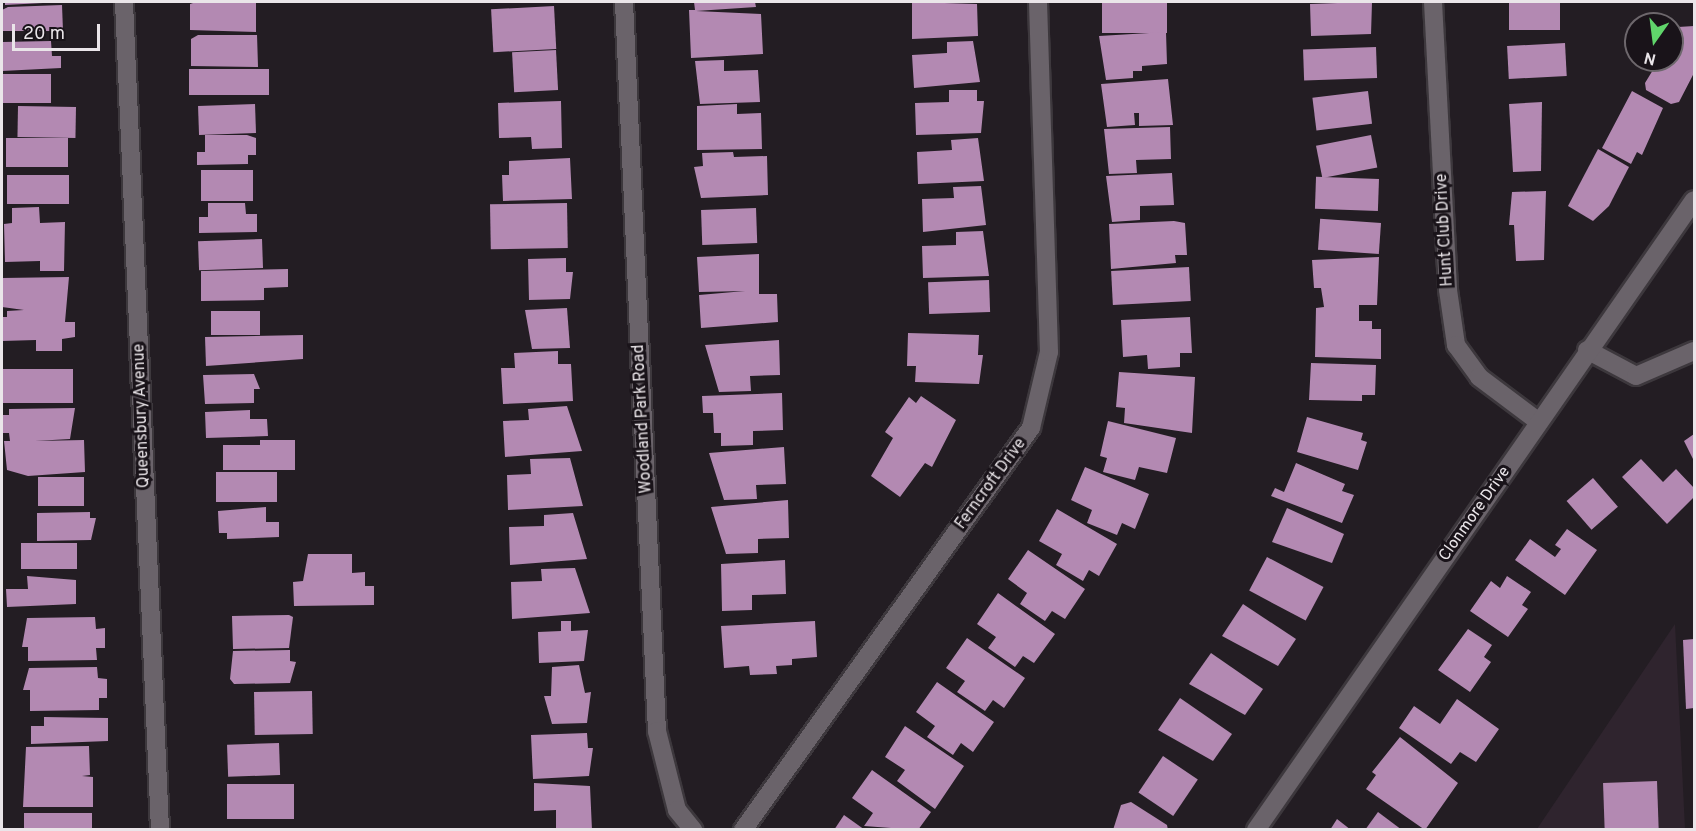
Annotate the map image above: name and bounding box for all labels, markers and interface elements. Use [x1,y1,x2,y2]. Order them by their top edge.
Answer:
scale bar [15,12,104,50]
north arrow [1624,12,1684,72]
text: 20 m [23,23,65,46]
text: N [1642,46,1658,69]
street label: Hunt Club Drive [1432,173,1458,287]
street label: Queensbury Avenue [130,343,154,489]
street label: Woodland Park Road [630,344,656,494]
street label: Ferncroft Drive [952,435,1030,533]
street label: Clonmore Drive [1435,463,1515,565]

